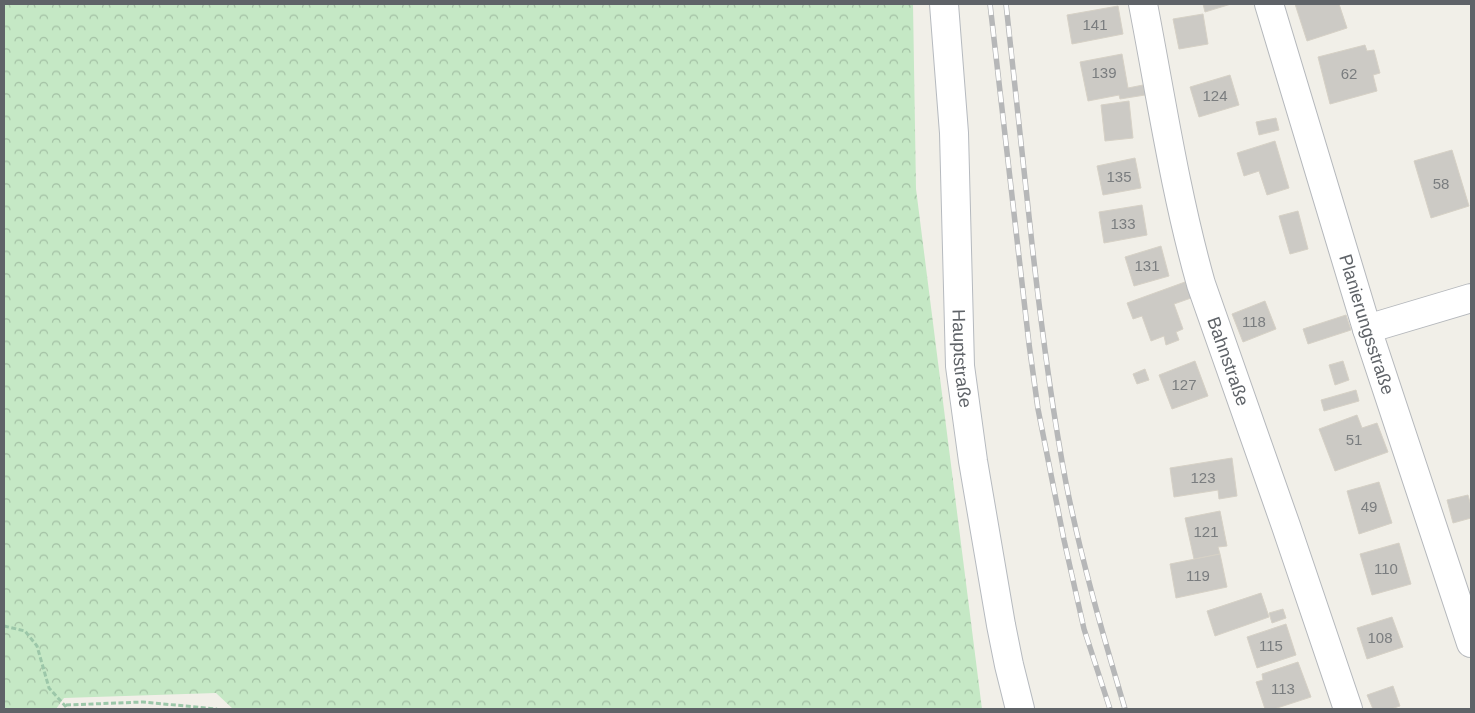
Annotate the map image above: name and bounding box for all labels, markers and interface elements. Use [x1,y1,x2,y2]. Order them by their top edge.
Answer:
house number: 141 [1082,16,1108,33]
house number: 139 [1091,64,1117,81]
house number: 62 [1341,65,1357,82]
house number: 124 [1202,87,1228,104]
house number: 135 [1106,168,1132,185]
house number: 58 [1433,175,1449,192]
house number: 133 [1110,215,1136,232]
street label: Planierungsstraße [1335,252,1398,397]
house number: 131 [1134,257,1160,274]
street label: Hauptstraße [949,309,976,409]
house number: 118 [1242,313,1266,330]
street label: Bahnstraße [1203,314,1253,409]
house number: 127 [1171,376,1197,393]
house number: 51 [1346,431,1362,448]
house number: 123 [1190,469,1216,486]
house number: 49 [1361,498,1377,515]
house number: 121 [1193,523,1219,540]
house number: 110 [1374,560,1398,577]
house number: 119 [1186,567,1210,584]
house number: 108 [1367,629,1393,646]
house number: 115 [1259,637,1283,654]
house number: 113 [1271,680,1295,697]

